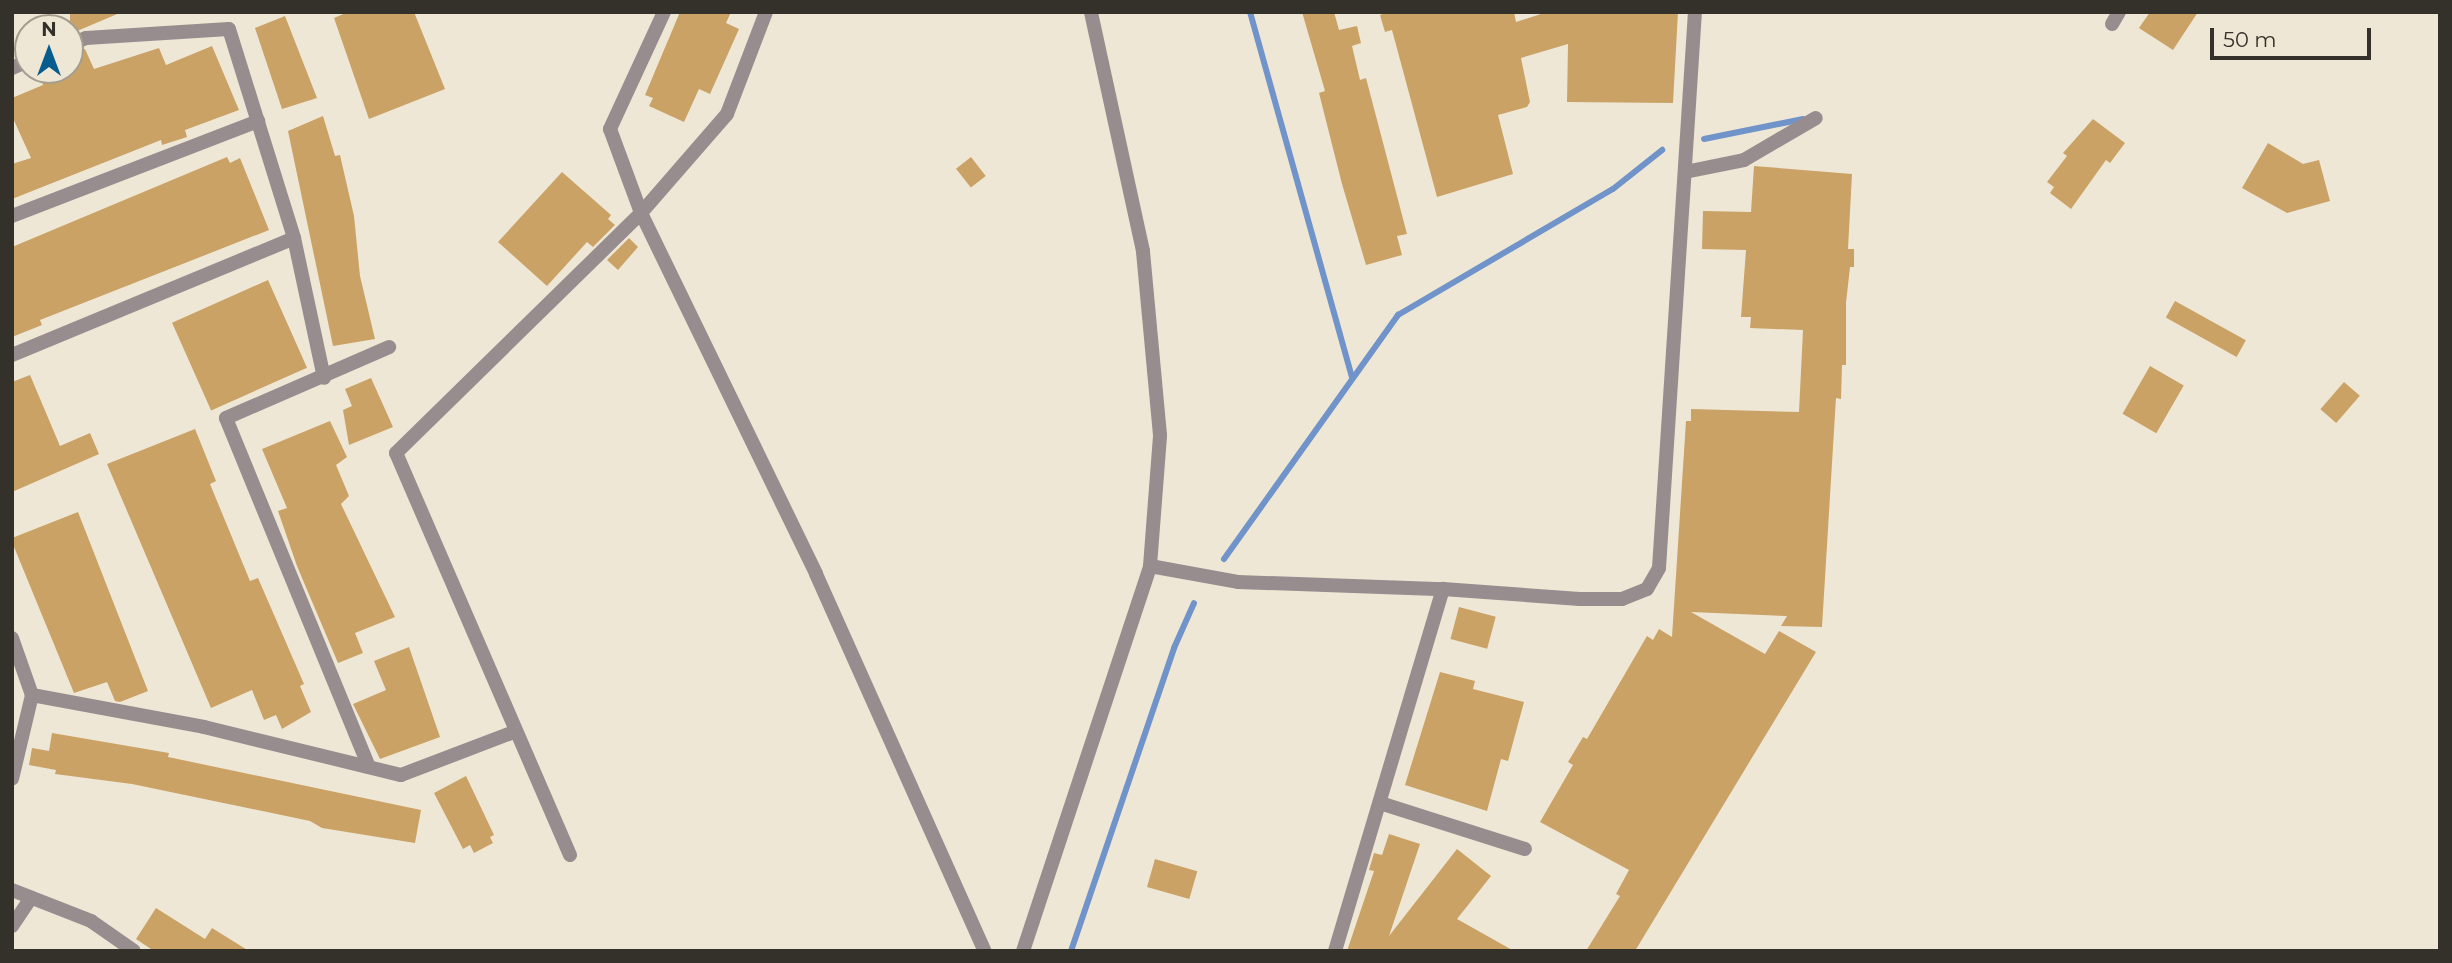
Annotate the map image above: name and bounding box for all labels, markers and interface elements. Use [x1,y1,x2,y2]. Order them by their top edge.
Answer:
north arrow [14,14,84,84]
scale bar [2214,14,2375,58]
text: N [41,18,57,41]
text: 50 m [2223,27,2277,52]

